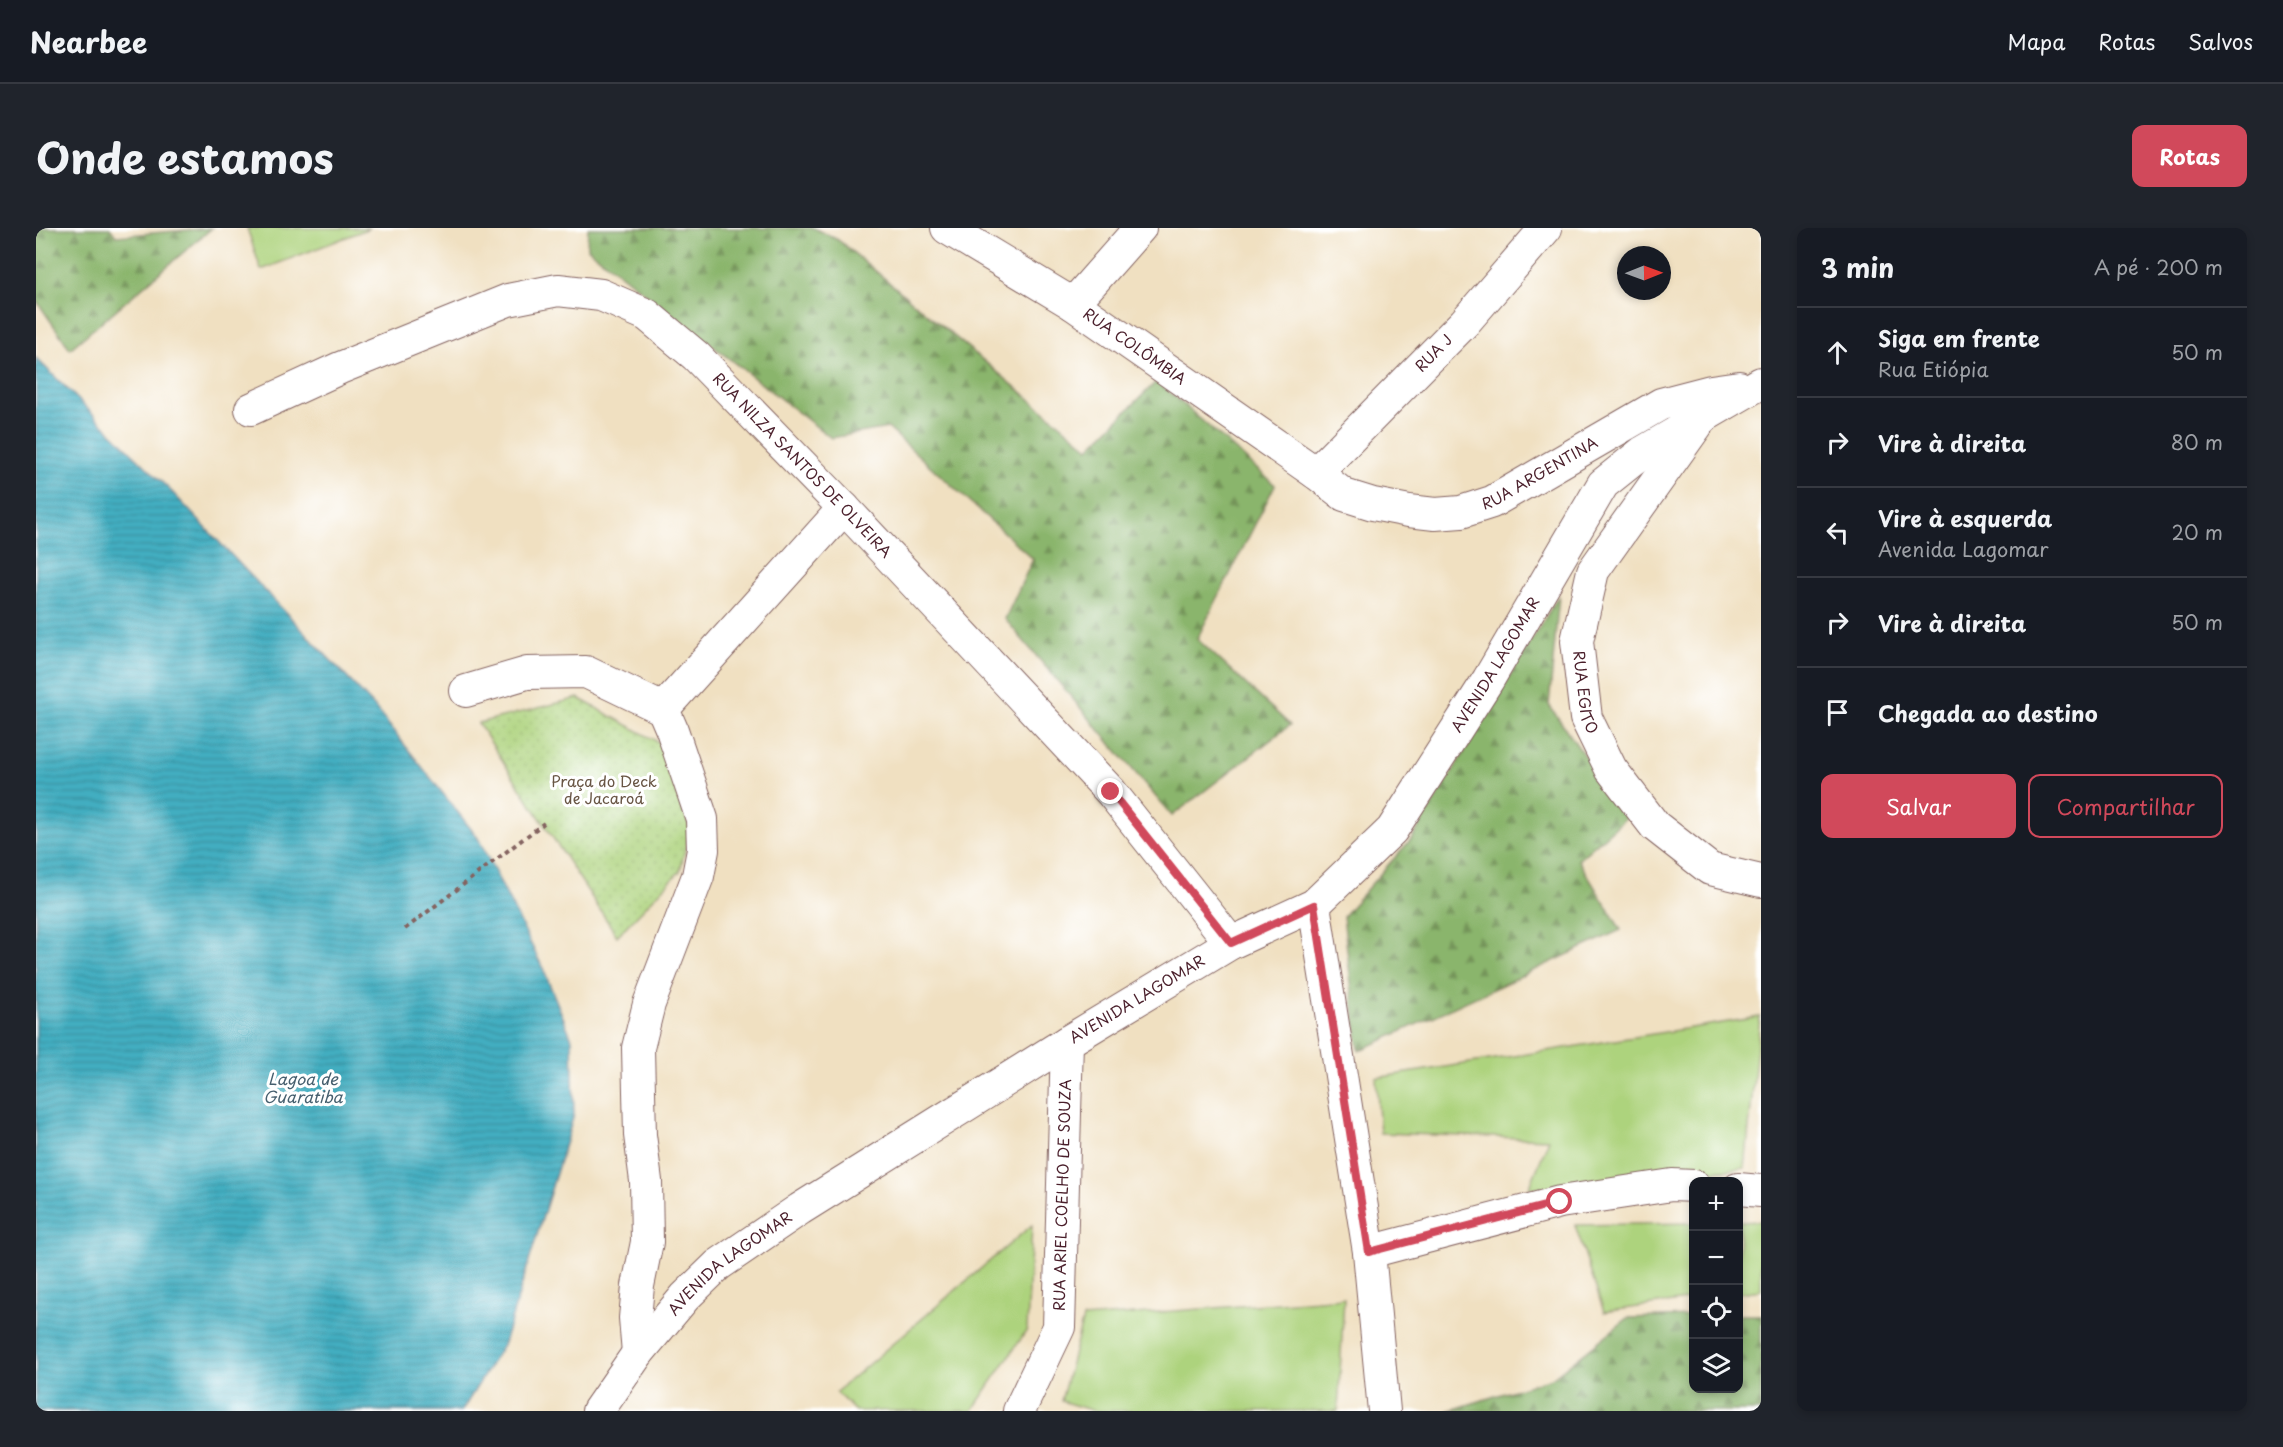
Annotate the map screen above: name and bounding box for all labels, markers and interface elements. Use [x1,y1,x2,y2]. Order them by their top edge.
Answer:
text: Nearbee [30,20,147,63]
text: Mapa [2008,25,2065,57]
text: Rotas [2098,25,2155,57]
text: Salvos [2188,25,2253,57]
text: Onde estamos [36,125,334,188]
button: Rotas [2132,125,2247,187]
north arrow [1617,246,1671,300]
text: 3 min [1821,248,1894,287]
text: A pé · 200 m [2094,252,2223,282]
street label: RUA COLÔMBIA [1079,301,1192,390]
text: Siga em frente [1878,321,2040,354]
street label: RUA J [1409,328,1457,377]
icon: ahead [1821,336,1854,369]
text: 50 m [2171,337,2223,367]
text: Rua Etiópia [1878,354,1988,384]
street label: RUA NILZA SANTOS DE OLVEIRA [708,367,898,562]
icon: right [1821,426,1854,459]
text: Vire à direita [1878,426,2026,459]
text: 80 m [2171,427,2223,457]
street label: RUA ARGENTINA [1478,430,1602,515]
text: Vire à esquerda [1878,501,2052,534]
icon: left [1821,516,1854,549]
text: 20 m [2171,517,2223,547]
text: Avenida Lagomar [1878,534,2049,564]
street label: AVENIDA LAGOMAR [1444,592,1545,736]
icon: right [1821,606,1854,639]
text: Vire à direita [1878,606,2026,639]
text: 50 m [2171,607,2223,637]
street label: RUA EGITO [1568,649,1605,737]
icon: arrive [1821,696,1854,729]
text: Chegada ao destino [1878,696,2098,729]
park label: Praça do Deck de Jacaroá [551,769,657,809]
button: Salvar [1821,774,2016,838]
button: Compartilhar [2028,774,2223,838]
route end [1097,778,1123,804]
street label: AVENIDA LAGOMAR [1064,948,1209,1048]
water label: Lagoa de Guaratiba [263,1066,344,1108]
street label: RUA ARIEL COELHO DE SOUZA [1046,1079,1076,1311]
map controls [1689,1177,1743,1393]
button: + [1689,1177,1743,1231]
route start [1546,1188,1572,1214]
street label: AVENIDA LAGOMAR [661,1205,796,1320]
button: − [1689,1231,1743,1285]
button: locate [1689,1285,1743,1339]
button: layers [1689,1339,1743,1393]

